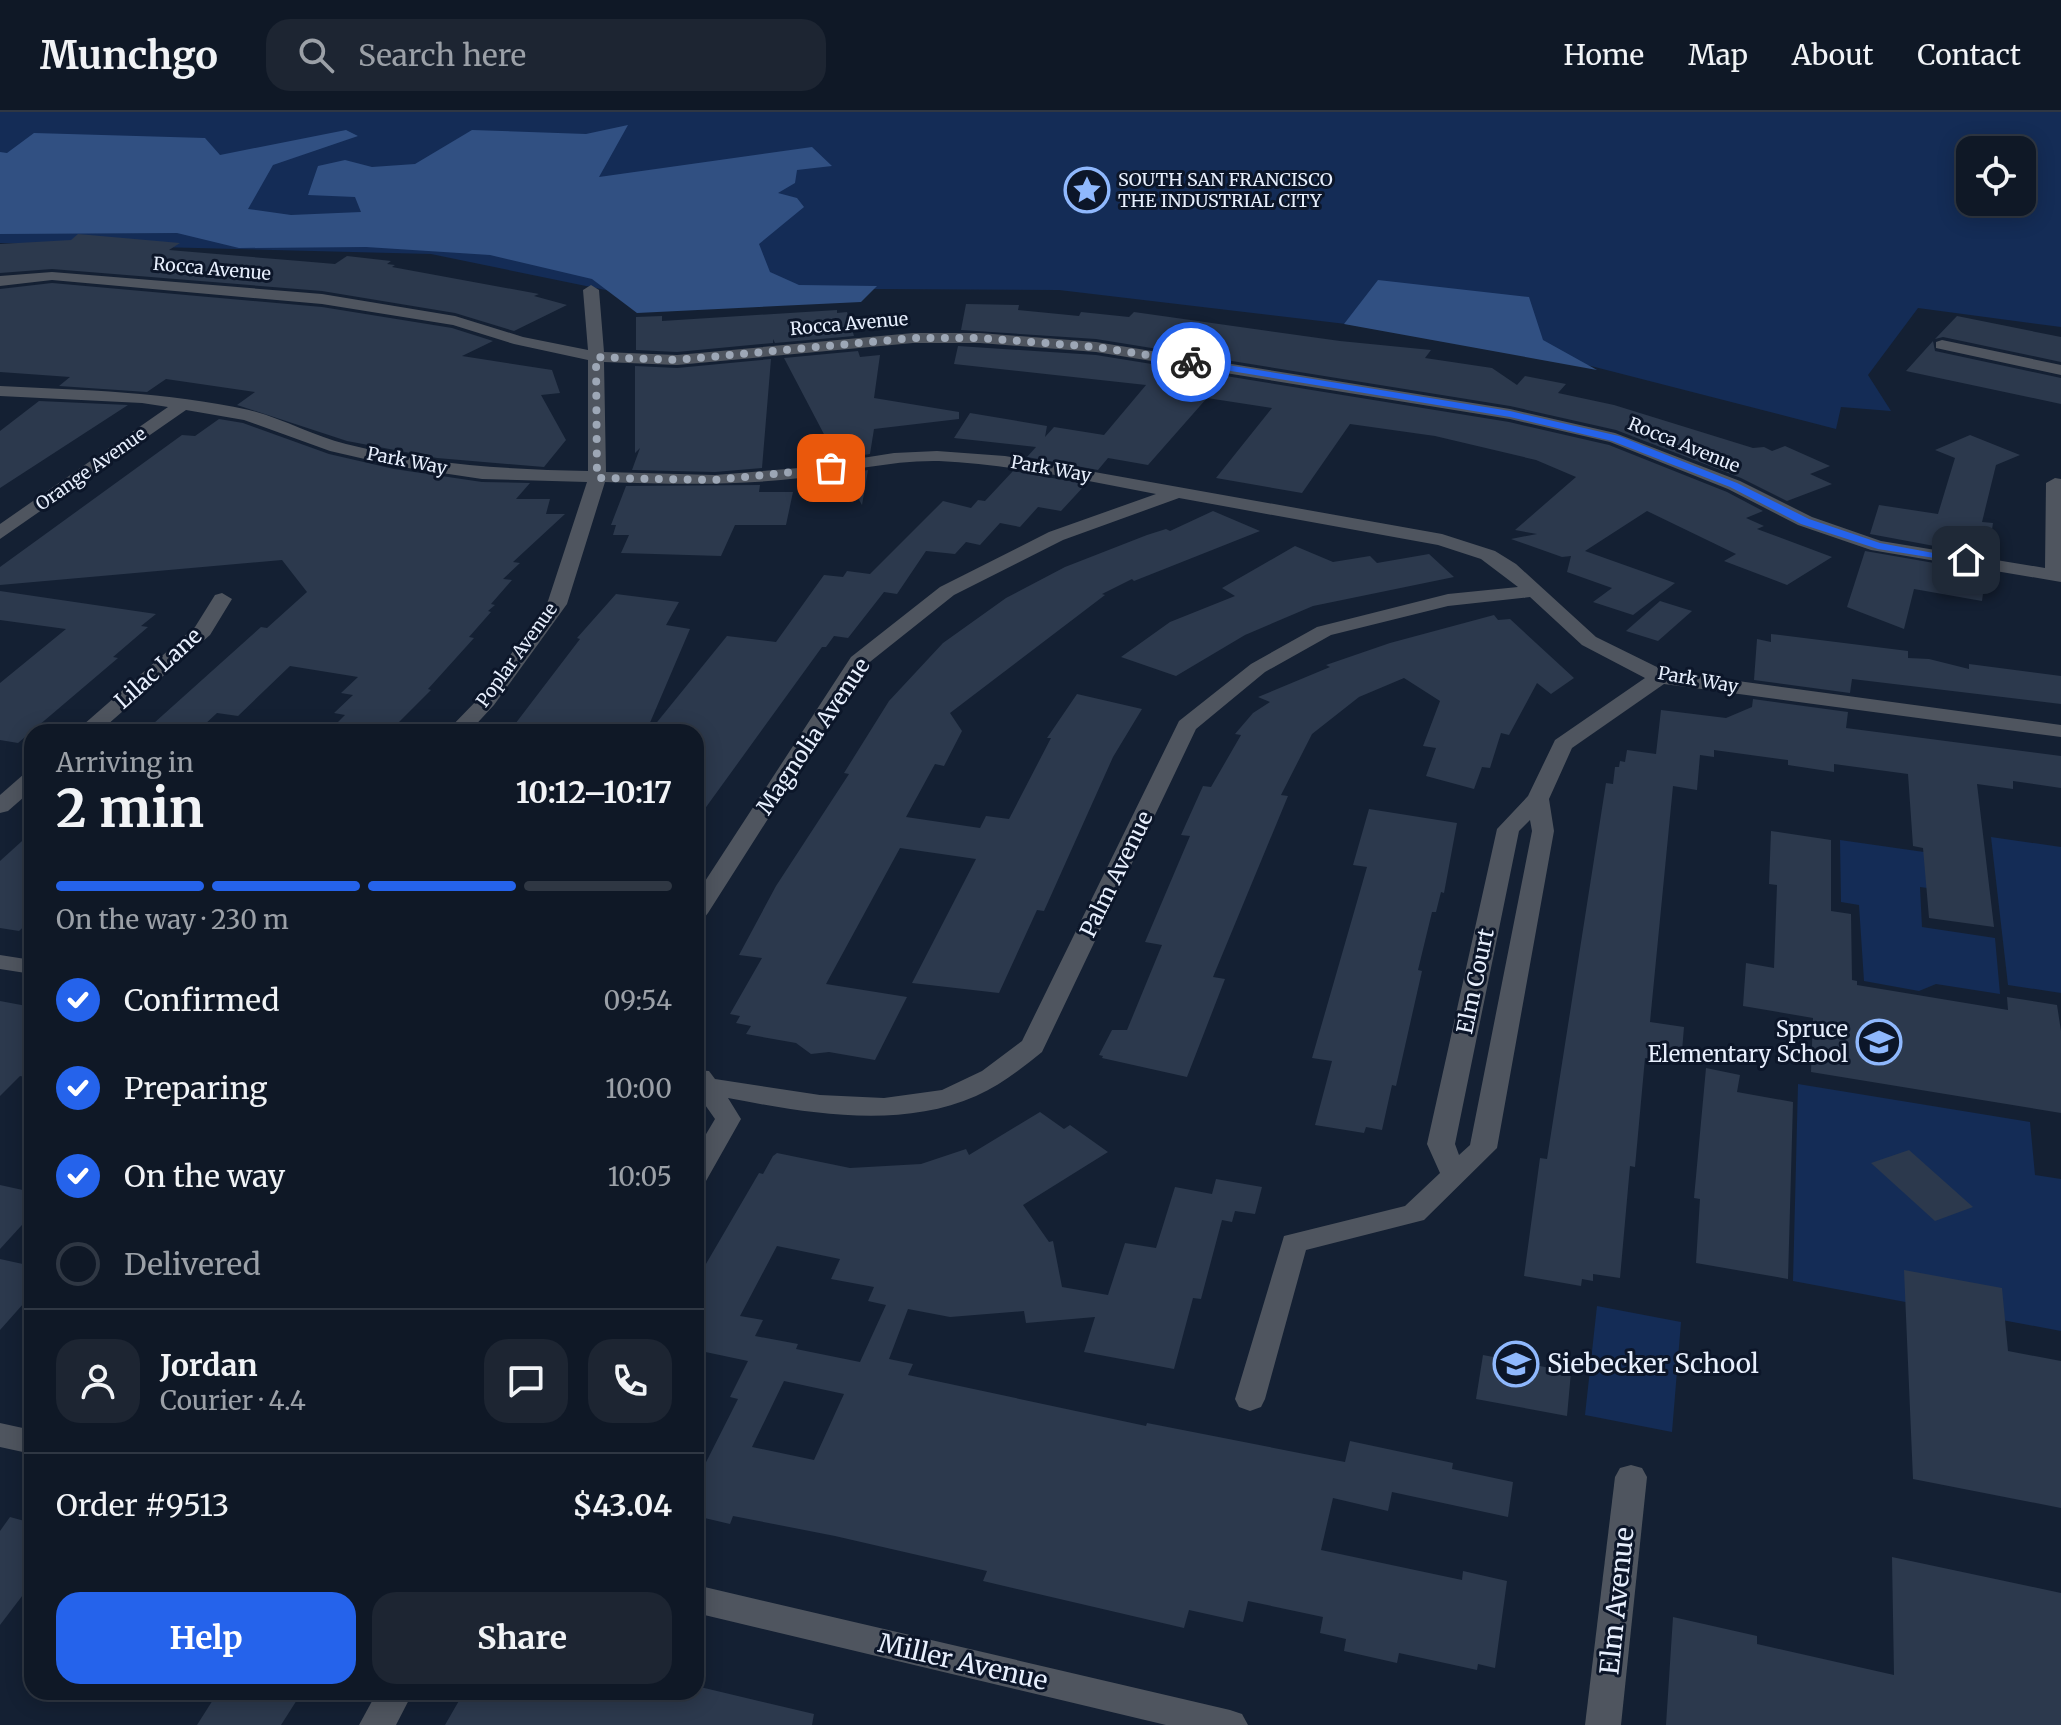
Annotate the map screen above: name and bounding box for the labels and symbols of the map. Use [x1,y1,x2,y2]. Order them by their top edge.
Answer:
place icon: SOUTH SAN FRANCISCO THE INDUSTRIAL CITY [1063,166,1111,214]
place label: SOUTH SAN FRANCISCO THE INDUSTRIAL CITY [1118,168,1333,212]
street label: Rocca Avenue [152,252,272,285]
street label: Rocca Avenue [789,307,909,340]
courier [1151,322,1231,402]
street label: Rocca Avenue [1625,412,1743,477]
street label: Orange Avenue [31,422,151,515]
pin [797,434,865,502]
street label: Park Way [365,441,450,480]
street label: Park Way [1009,450,1094,487]
pin [1932,526,2000,594]
street label: Poplar Avenue [471,598,562,711]
street label: Lilac Lane [109,622,207,714]
street label: Magnolia Avenue [750,652,876,820]
street label: Park Way [1656,661,1741,698]
street label: Palm Avenue [1073,806,1159,942]
street label: Elm Court [1450,925,1500,1036]
place label: Spruce Elementary School [1648,1015,1848,1068]
school or university icon: Spruce Elementary School [1855,1018,1903,1066]
school or university icon: Siebecker School [1492,1340,1540,1388]
place label: Siebecker School [1547,1347,1759,1380]
street label: Elm Avenue [1592,1526,1641,1676]
street label: Miller Avenue [875,1626,1051,1697]

